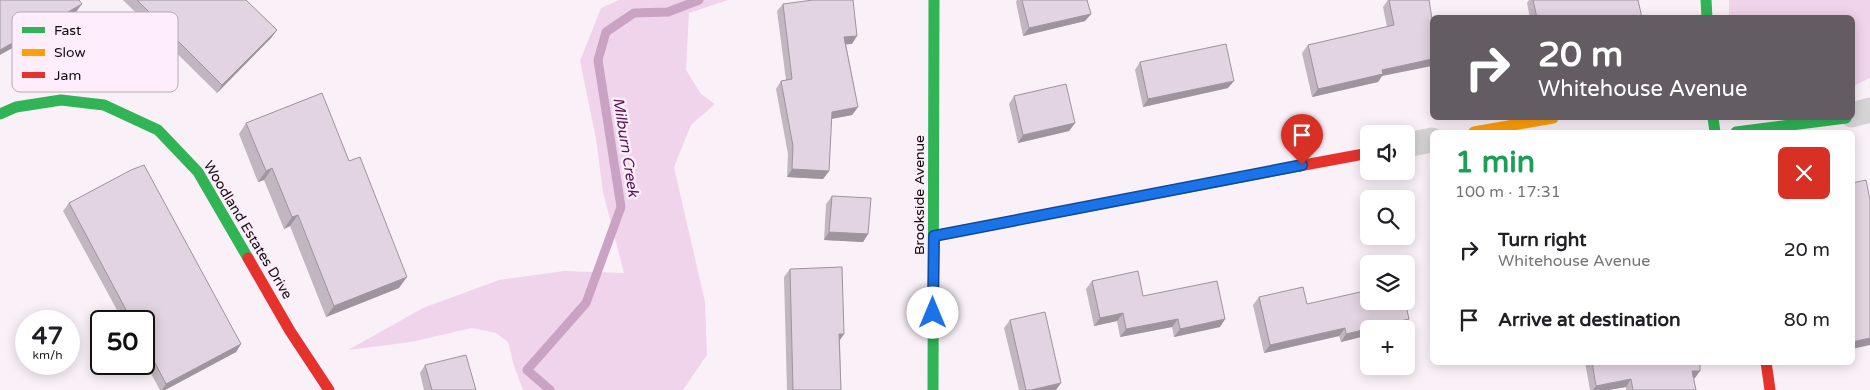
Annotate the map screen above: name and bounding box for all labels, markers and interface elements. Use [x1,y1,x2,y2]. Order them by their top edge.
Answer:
legend [12,12,178,92]
text: Fast [54,22,82,39]
text: 20 m [1538,34,1623,76]
icon: right [1455,35,1520,100]
text: Slow [54,44,86,61]
text: Jam [54,67,81,84]
text: Whitehouse Avenue [1538,76,1747,102]
water label: Milburn Creek [609,96,643,200]
pin [1281,114,1323,165]
icon: arrive [1288,121,1316,149]
map controls [1360,125,1415,375]
button: sound [1360,125,1415,180]
street label: Brookside Avenue [911,135,928,255]
text: 1 min [1455,144,1535,181]
button: close [1778,147,1830,199]
street label: Woodland Estates Drive [200,158,296,302]
text: 100 m · 17:31 [1455,182,1561,202]
button: search [1360,190,1415,245]
text: Turn right [1498,229,1586,251]
icon: right [1455,236,1483,264]
text: 20 m [1784,239,1830,261]
text: Whitehouse Avenue [1498,251,1650,271]
button: layers [1360,255,1415,310]
position arrow [906,286,958,338]
icon: arrive [1455,306,1483,334]
text: Arrive at destination [1498,309,1681,331]
text: 80 m [1784,309,1830,331]
speed limit sign: 50 [90,310,155,375]
button: + [1360,320,1415,375]
text: 47 [32,321,63,351]
text: km/h [32,348,63,362]

